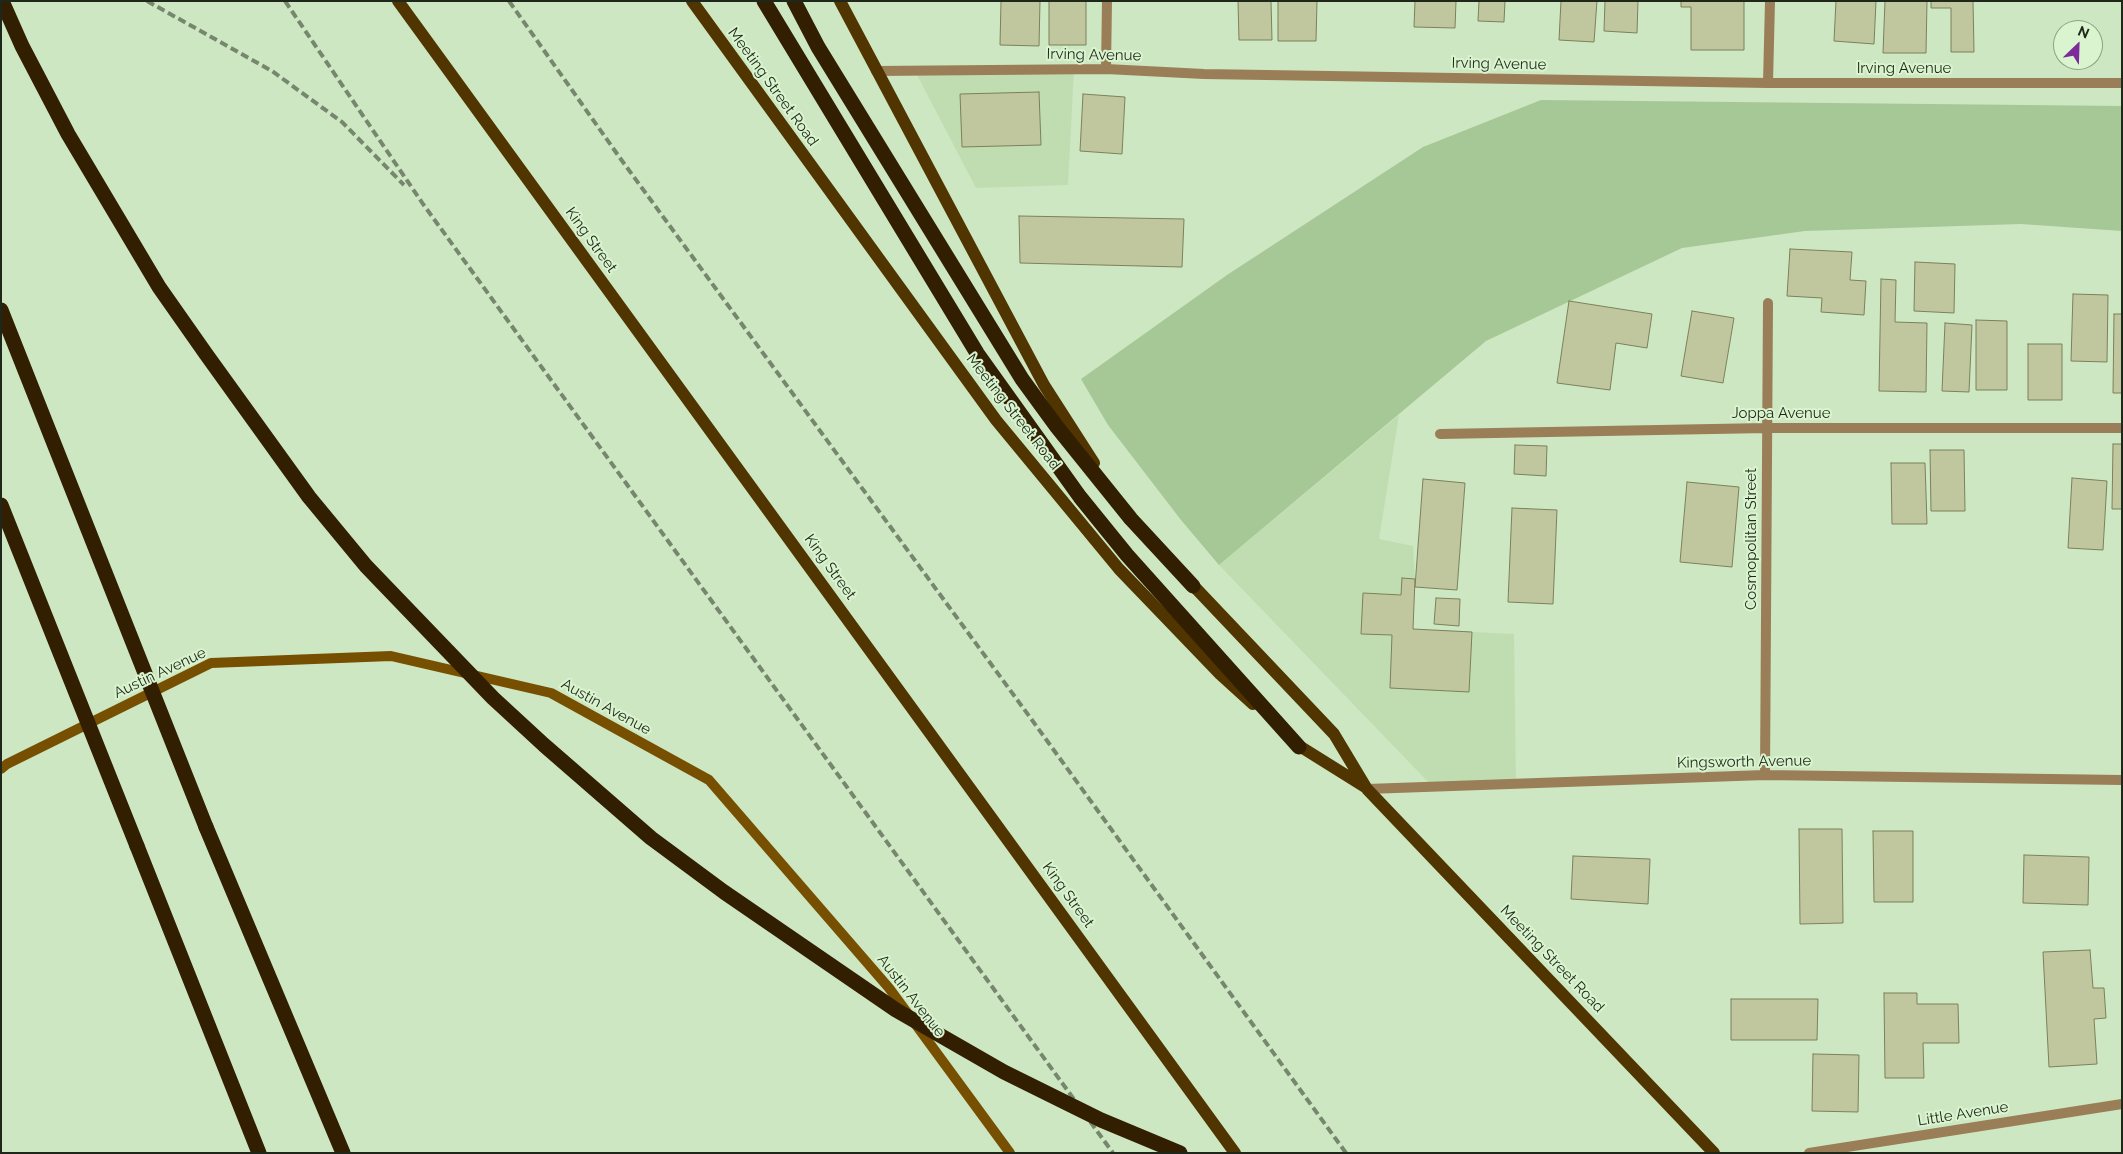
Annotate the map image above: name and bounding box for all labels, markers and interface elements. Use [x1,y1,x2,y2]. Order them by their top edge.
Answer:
north arrow [2053,20,2103,70]
text: N [2076,23,2092,42]
street label: Meeting Street Road [724,24,822,150]
street label: Irving Avenue [1046,45,1142,65]
street label: Irving Avenue [1451,54,1547,74]
street label: Irving Avenue [1857,59,1951,77]
street label: King Street [561,204,621,276]
street label: Meeting Street Road [962,350,1064,474]
street label: Joppa Avenue [1731,404,1831,422]
street label: Cosmopolitan Street [1742,468,1760,610]
street label: King Street [800,531,860,603]
street label: Austin Avenue [111,644,209,702]
street label: Austin Avenue [558,675,654,739]
street label: Kingsworth Avenue [1677,752,1811,772]
street label: King Street [1038,859,1098,931]
street label: Meeting Street Road [1496,902,1608,1016]
street label: Austin Avenue [873,951,949,1041]
street label: Little Avenue [1916,1098,2010,1130]

